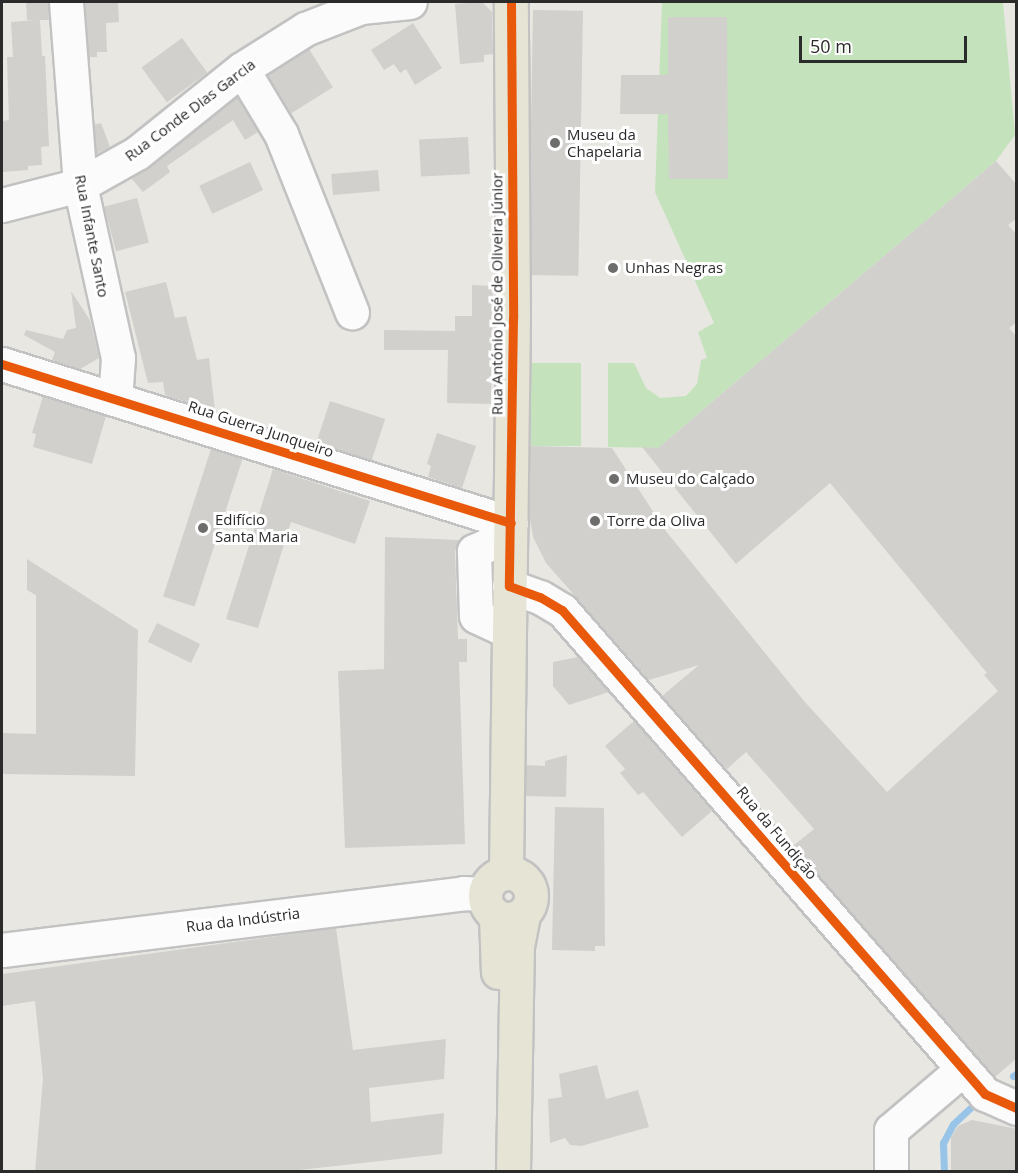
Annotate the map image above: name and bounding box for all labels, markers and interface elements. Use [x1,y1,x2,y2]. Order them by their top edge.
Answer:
scale bar [802,24,970,62]
text: 50 m [810,34,852,58]
street label: Rua Conde Dias Garcia [121,55,259,165]
place label: Museu da Chapelaria [567,125,642,160]
marker: Museu da Chapelaria [548,136,562,150]
street label: Rua Infante Santo [71,173,113,299]
street label: Rua António José de Oliveira Júnior [488,173,506,415]
place label: Unhas Negras [625,259,723,277]
marker: Unhas Negras [606,261,620,275]
street label: Rua Guerra Junqueiro [186,397,336,461]
place label: Museu do Calçado [626,470,755,488]
marker: Museu do Calçado [607,472,621,486]
place label: Edifício Santa Maria [215,510,298,545]
place label: Torre da Oliva [607,512,705,530]
marker: Torre da Oliva [588,514,602,528]
marker: Edifício Santa Maria [196,521,210,535]
street label: Rua da Fundição [733,783,821,883]
street label: Rua da Indústria [185,904,301,936]

